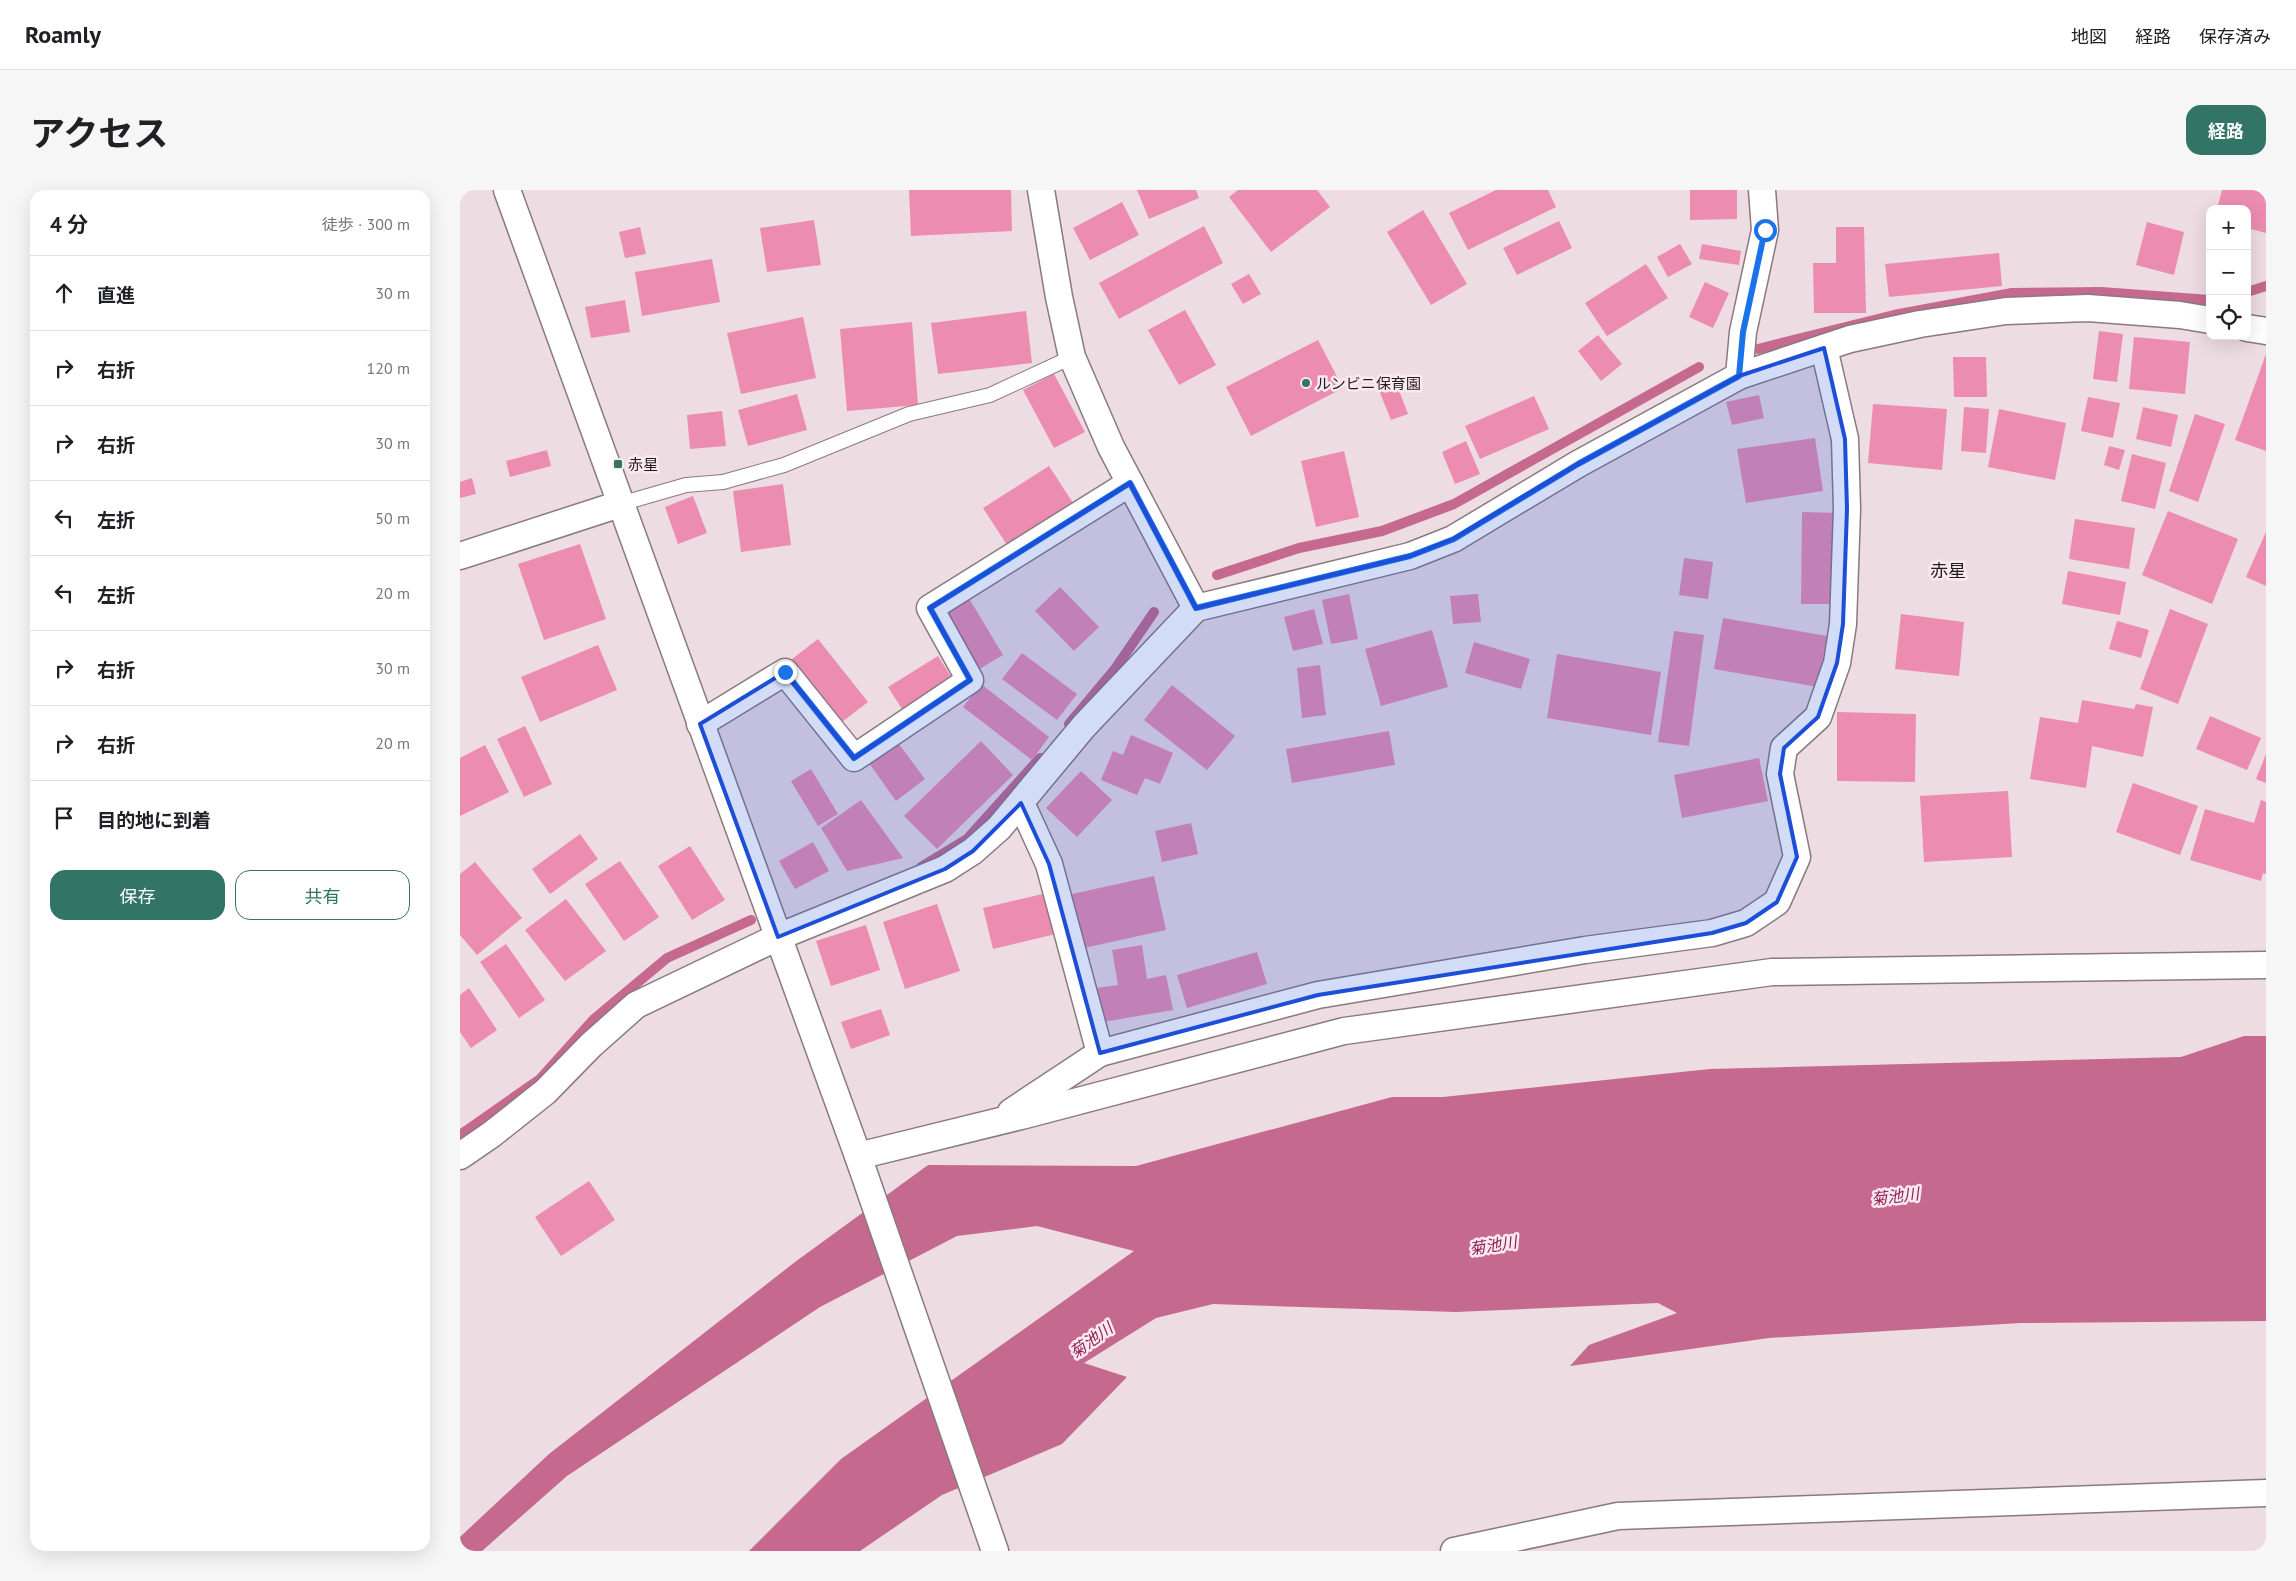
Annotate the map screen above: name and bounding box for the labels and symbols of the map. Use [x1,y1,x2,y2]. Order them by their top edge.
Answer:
route start [1754,219,1777,242]
place label: ルンビニ保育園 [1316,374,1421,393]
marker: ルンビニ保育園 [1300,377,1312,389]
place label: 赤星 [628,455,658,474]
marker: 赤星 [612,458,624,470]
district label: 赤星 [1930,559,1966,582]
route end [774,661,797,684]
water label: 菊池川 [1870,1183,1922,1209]
water label: 菊池川 [1468,1231,1520,1259]
water label: 菊池川 [1066,1317,1118,1362]

